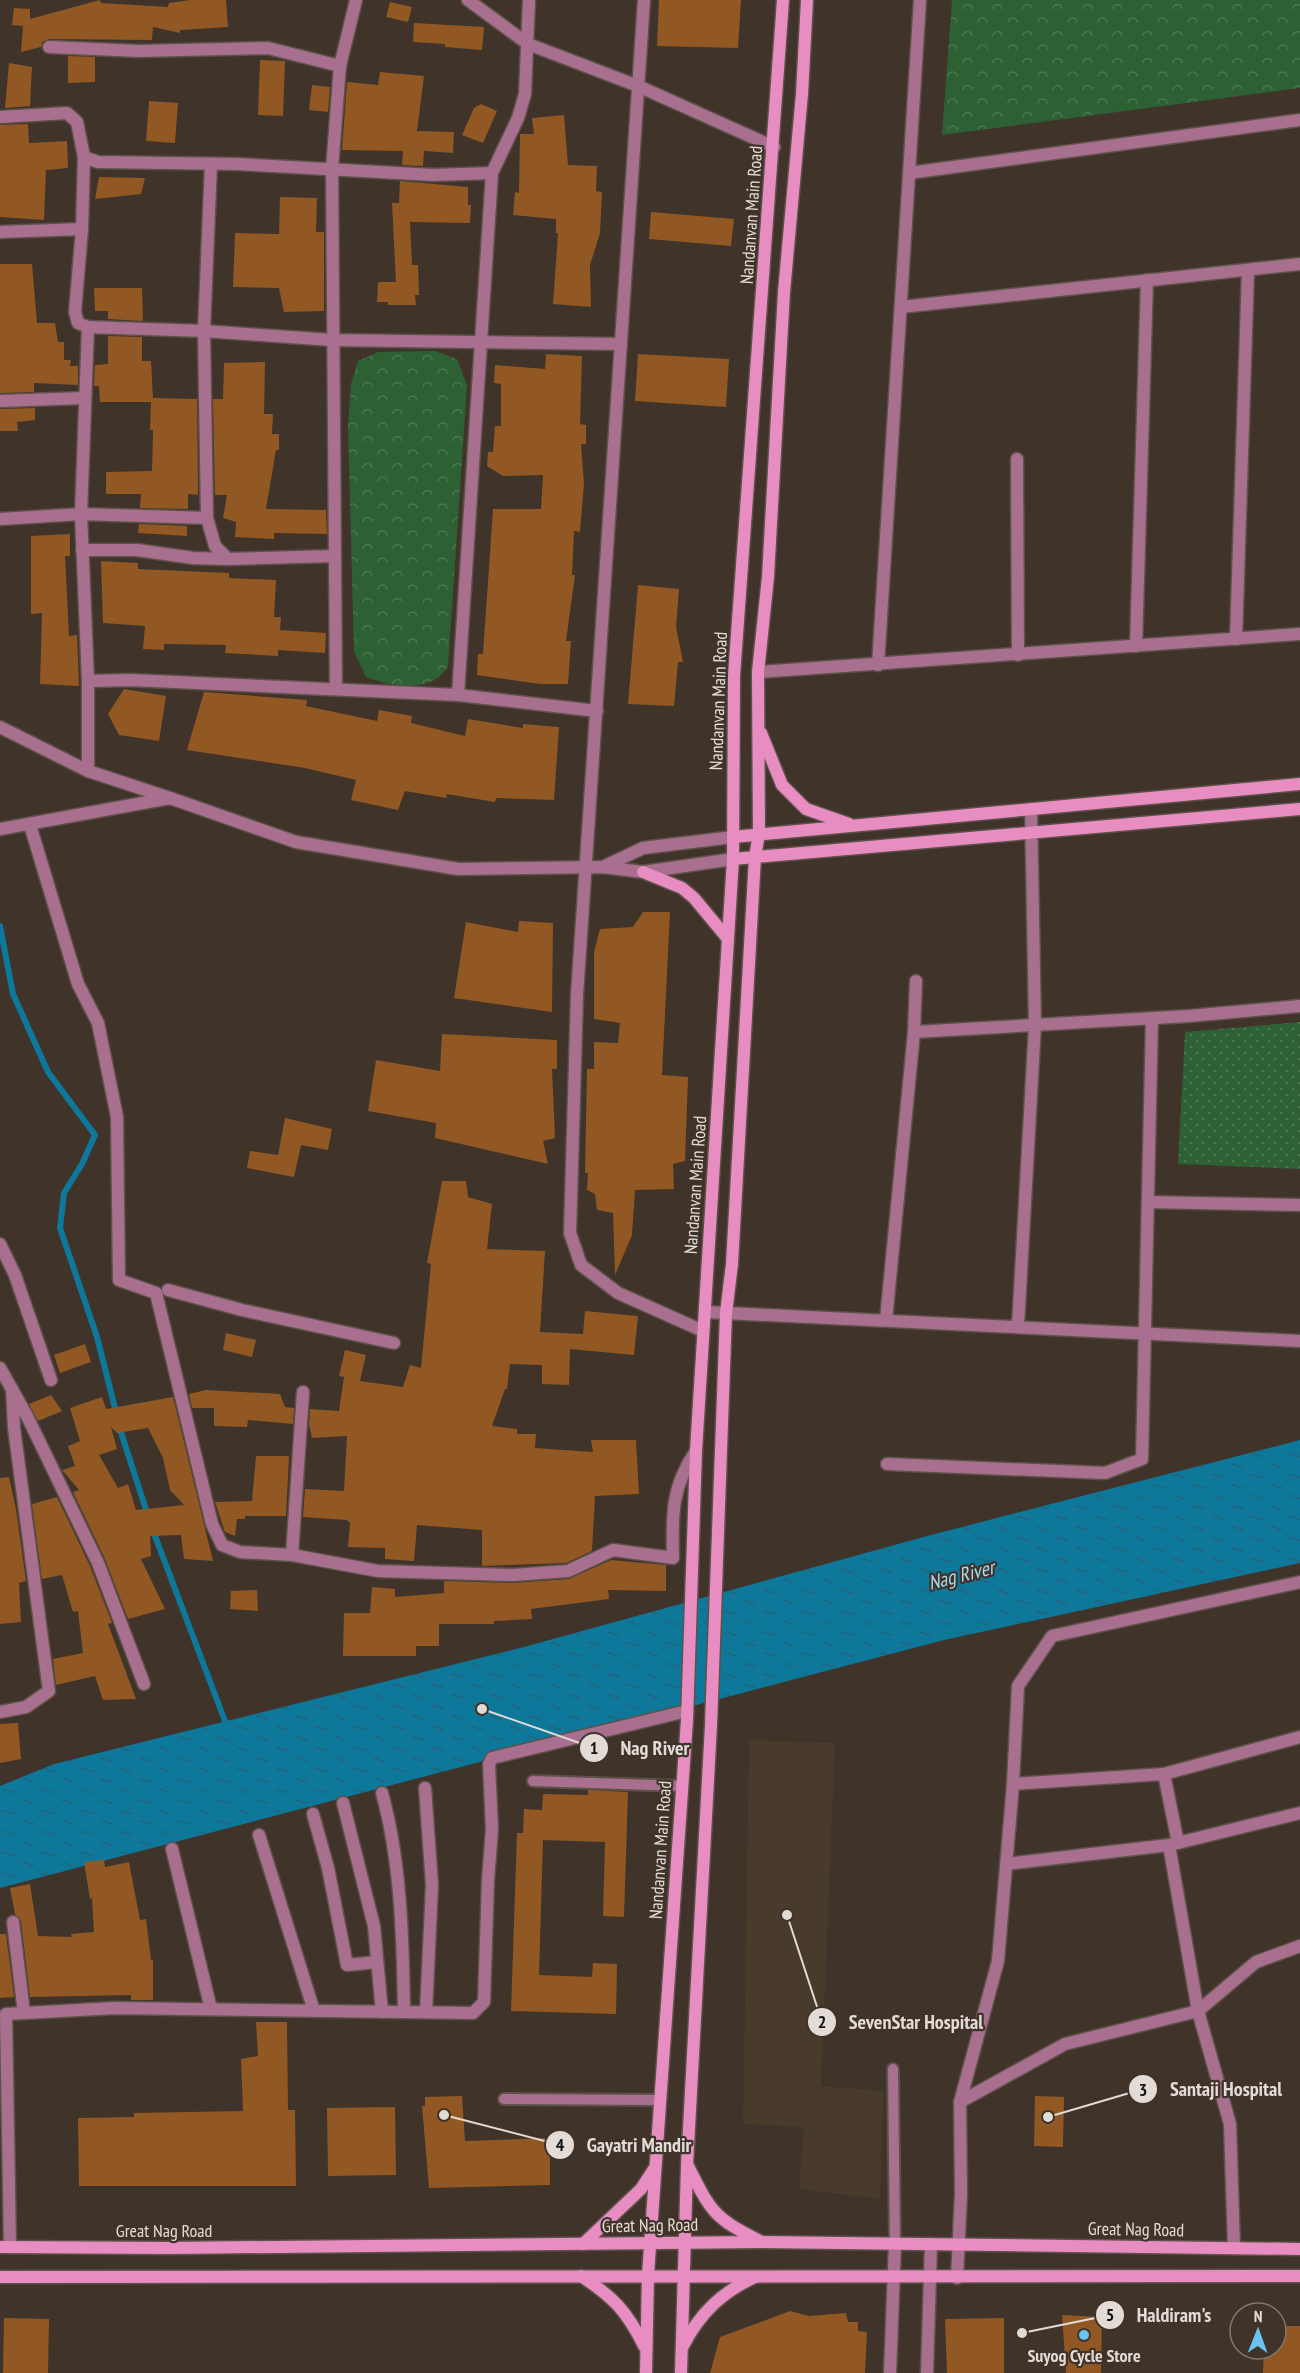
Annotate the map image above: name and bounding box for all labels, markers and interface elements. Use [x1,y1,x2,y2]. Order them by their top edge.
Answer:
street label: Nandanvan Main Road [735,145,767,285]
street label: Nandanvan Main Road [704,631,732,771]
street label: Nandanvan Main Road [679,1115,711,1255]
water label: Nag River [925,1554,999,1596]
callout: Nag River [579,1729,701,1767]
text: Nag River [621,1735,690,1761]
text: 1 [590,1736,598,1759]
street label: Nandanvan Main Road [644,1780,676,1920]
callout: SevenStar Hospital [807,2003,995,2041]
text: SevenStar Hospital [849,2009,983,2035]
text: 2 [818,2010,826,2033]
callout: Santaji Hospital [1128,2070,1294,2108]
text: Santaji Hospital [1170,2076,1282,2102]
text: 3 [1139,2078,1147,2101]
callout: Gayatri Mandir [545,2126,703,2164]
text: Gayatri Mandir [587,2132,691,2158]
text: 4 [556,2133,565,2156]
street label: Great Nag Road [602,2213,698,2237]
street label: Great Nag Road [1088,2217,1184,2241]
street label: Great Nag Road [116,2219,212,2242]
callout: Haldiram's [1095,2296,1224,2334]
north arrow [1228,2301,1288,2361]
text: Haldiram's [1137,2302,1211,2328]
text: 5 [1106,2303,1114,2326]
text: N [1254,2306,1263,2326]
marker: Suyog Cycle Store [1077,2328,1091,2342]
place label: Suyog Cycle Store [1027,2344,1141,2367]

